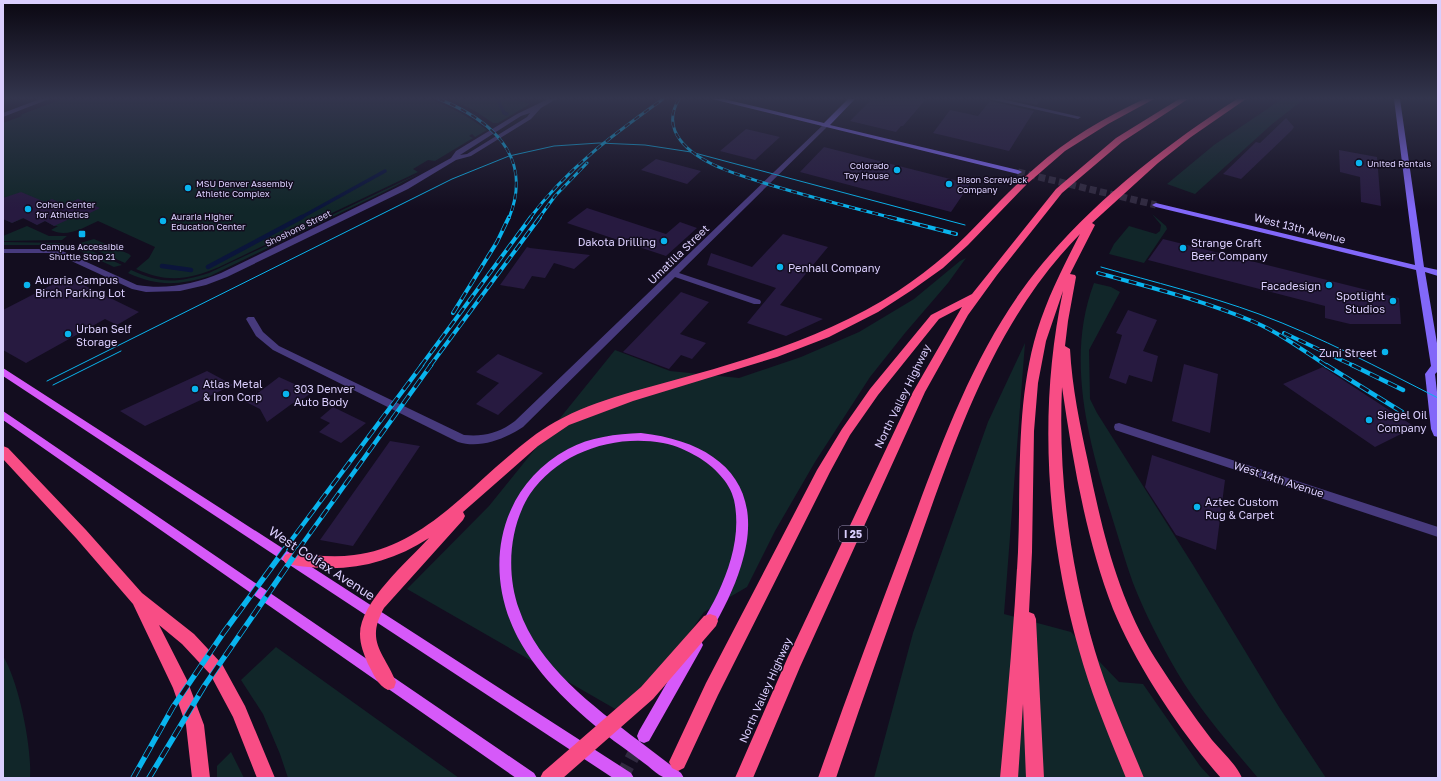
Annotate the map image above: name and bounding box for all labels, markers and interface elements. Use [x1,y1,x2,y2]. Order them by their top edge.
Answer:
marker: United Rentals [1354,158,1364,168]
place label: United Rentals [1367,158,1431,169]
place label: Colorado Toy House [844,160,889,181]
marker: Colorado Toy House [892,165,902,175]
place label: Bison Screwjack Company [957,174,1027,195]
place label: MSU Denver Assembly Athletic Complex [196,178,293,199]
marker: Bison Screwjack Company [944,179,954,189]
marker: MSU Denver Assembly Athletic Complex [183,183,193,193]
place label: Cohen Center for Athletics [36,199,96,220]
marker: Cohen Center for Athletics [23,204,33,214]
street label: Shoshone Street [263,207,333,249]
street label: West 13th Avenue [1253,210,1347,246]
place label: Auraria Higher Education Center [171,211,246,232]
marker: Auraria Higher Education Center [158,216,168,226]
street label: Umatilla Street [645,222,711,286]
marker: Campus Accessible Shuttle Stop 21 [77,229,87,239]
place label: Dakota Drilling [578,235,656,248]
marker: Dakota Drilling [659,236,669,246]
place label: Strange Craft Beer Company [1191,236,1268,262]
place label: Campus Accessible Shuttle Stop 21 [40,241,124,262]
marker: Strange Craft Beer Company [1178,243,1188,253]
place label: Penhall Company [788,261,881,274]
marker: Penhall Company [775,262,785,272]
place label: Auraria Campus Birch Parking Lot [35,273,125,299]
place label: Facadesign [1261,279,1321,292]
marker: Auraria Campus Birch Parking Lot [22,280,32,290]
marker: Facadesign [1324,280,1334,290]
place label: Spotlight Studios [1336,289,1385,315]
marker: Spotlight Studios [1388,296,1398,306]
place label: Urban Self Storage [76,322,132,348]
marker: Urban Self Storage [63,329,73,339]
street label: North Valley Highway [871,342,933,450]
place label: Zuni Street [1319,346,1377,359]
marker: Zuni Street [1380,347,1390,357]
place label: Atlas Metal & Iron Corp [203,377,263,403]
place label: 303 Denver Auto Body [294,382,354,408]
marker: Atlas Metal & Iron Corp [190,384,200,394]
marker: 303 Denver Auto Body [281,389,291,399]
place label: Siegel Oil Company [1377,408,1428,434]
marker: Siegel Oil Company [1364,415,1374,425]
street label: West 14th Avenue [1232,458,1326,500]
place label: Aztec Custom Rug & Carpet [1205,495,1279,521]
marker: Aztec Custom Rug & Carpet [1192,502,1202,512]
street label: West Colfax Avenue [266,523,378,603]
road number: I 25 [839,526,867,542]
street label: North Valley Highway [736,635,794,745]

